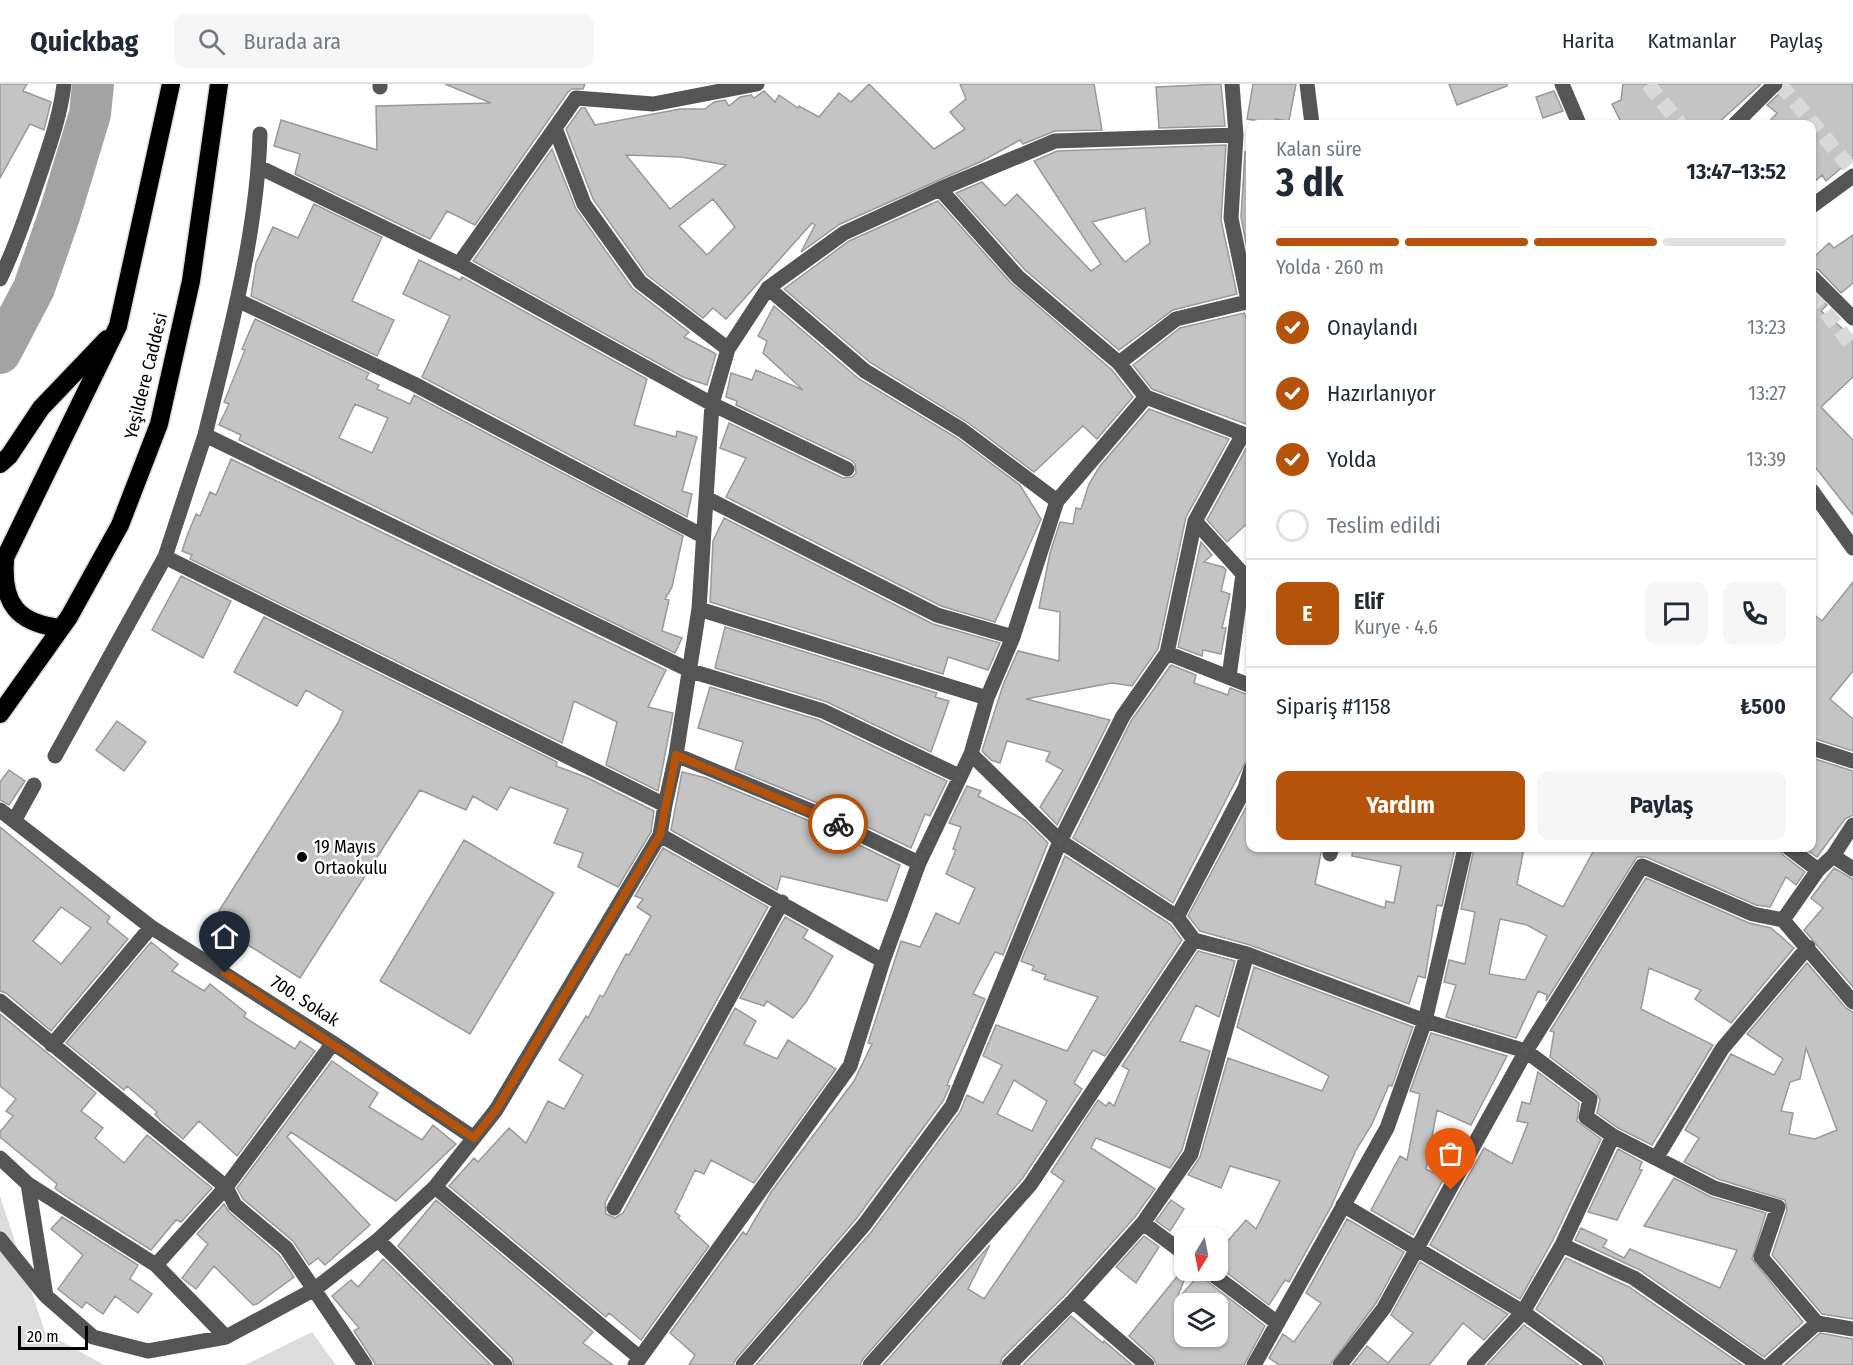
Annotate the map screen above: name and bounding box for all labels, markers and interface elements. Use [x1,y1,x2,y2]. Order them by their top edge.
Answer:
search box [174,14,594,68]
text: Quickbag [30,25,138,58]
icon: search [195,25,228,58]
text: Burada ara [243,28,341,55]
text: Harita [1562,28,1615,54]
text: Katmanlar [1648,28,1736,54]
text: Paylaş [1769,28,1823,54]
text: Kalan süre [1276,137,1362,161]
text: 13:47–13:52 [1687,158,1786,185]
text: 3 dk [1276,160,1344,206]
text: Yolda · 260 m [1276,255,1384,279]
street label: Yeşildere Caddesi [120,311,172,441]
icon: check [1276,311,1309,344]
text: Onaylandı [1327,314,1418,341]
text: 13:23 [1747,315,1786,339]
icon: check [1276,377,1309,410]
text: Hazırlanıyor [1327,380,1436,407]
text: 13:27 [1748,381,1786,405]
icon: check [1276,443,1309,476]
text: Yolda [1327,446,1377,473]
text: 13:39 [1746,447,1786,471]
text: Teslim edildi [1327,512,1441,539]
button: chat [1645,582,1708,645]
button: phone [1723,582,1786,645]
text: Elif [1354,588,1383,615]
text: E [1302,600,1313,627]
text: Kurye · 4.6 [1354,615,1438,639]
text: Sipariş #1158 [1276,693,1391,720]
text: ₺500 [1740,693,1786,720]
button: Yardım [1276,771,1525,840]
button: Paylaş [1537,771,1786,840]
courier [808,794,868,854]
icon: bike [822,808,855,841]
place label: 19 Mayıs Ortaokulu [314,836,387,879]
marker: 19 Mayıs Ortaokulu [295,850,309,864]
pin [199,911,250,973]
icon: home [208,920,241,953]
street label: 700. Sokak [266,971,344,1032]
pin [1425,1128,1476,1190]
icon: bag [1434,1137,1467,1170]
north arrow [1174,1227,1228,1281]
map controls [1174,1227,1228,1347]
button: layers [1174,1293,1228,1347]
scale bar [18,1323,88,1350]
text: 20 m [27,1327,58,1346]

